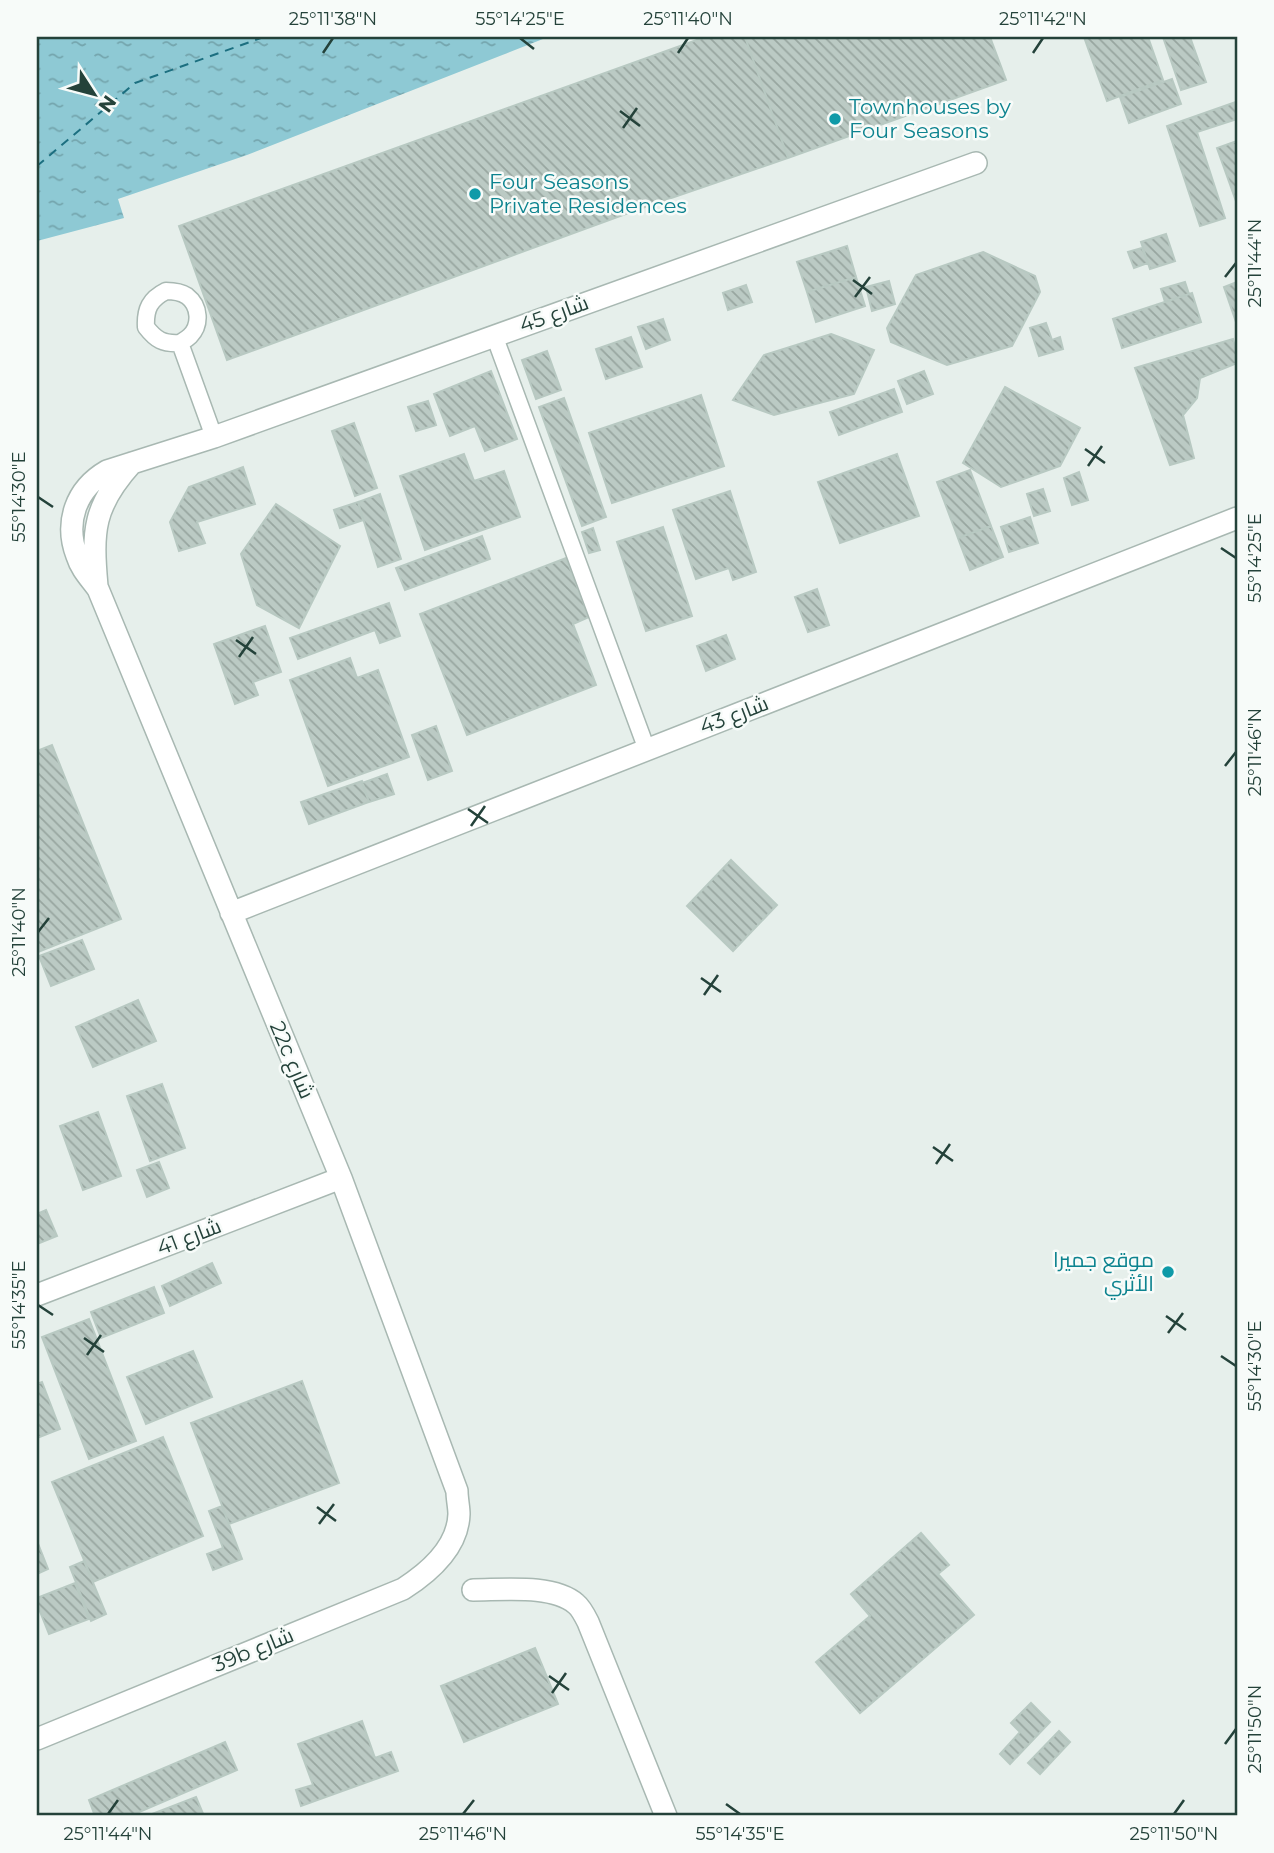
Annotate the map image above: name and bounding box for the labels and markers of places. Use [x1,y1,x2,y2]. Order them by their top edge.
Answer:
place label: Townhouses by Four Seasons [849,94,1011,143]
marker: Townhouses by Four Seasons [827,111,843,127]
place label: Four Seasons Private Residences [489,169,687,218]
marker: Four Seasons Private Residences [467,186,483,202]
place label: موقع جميرا الأثري [1053,1247,1154,1300]
marker: موقع جميرا الأثري [1160,1264,1176,1280]

